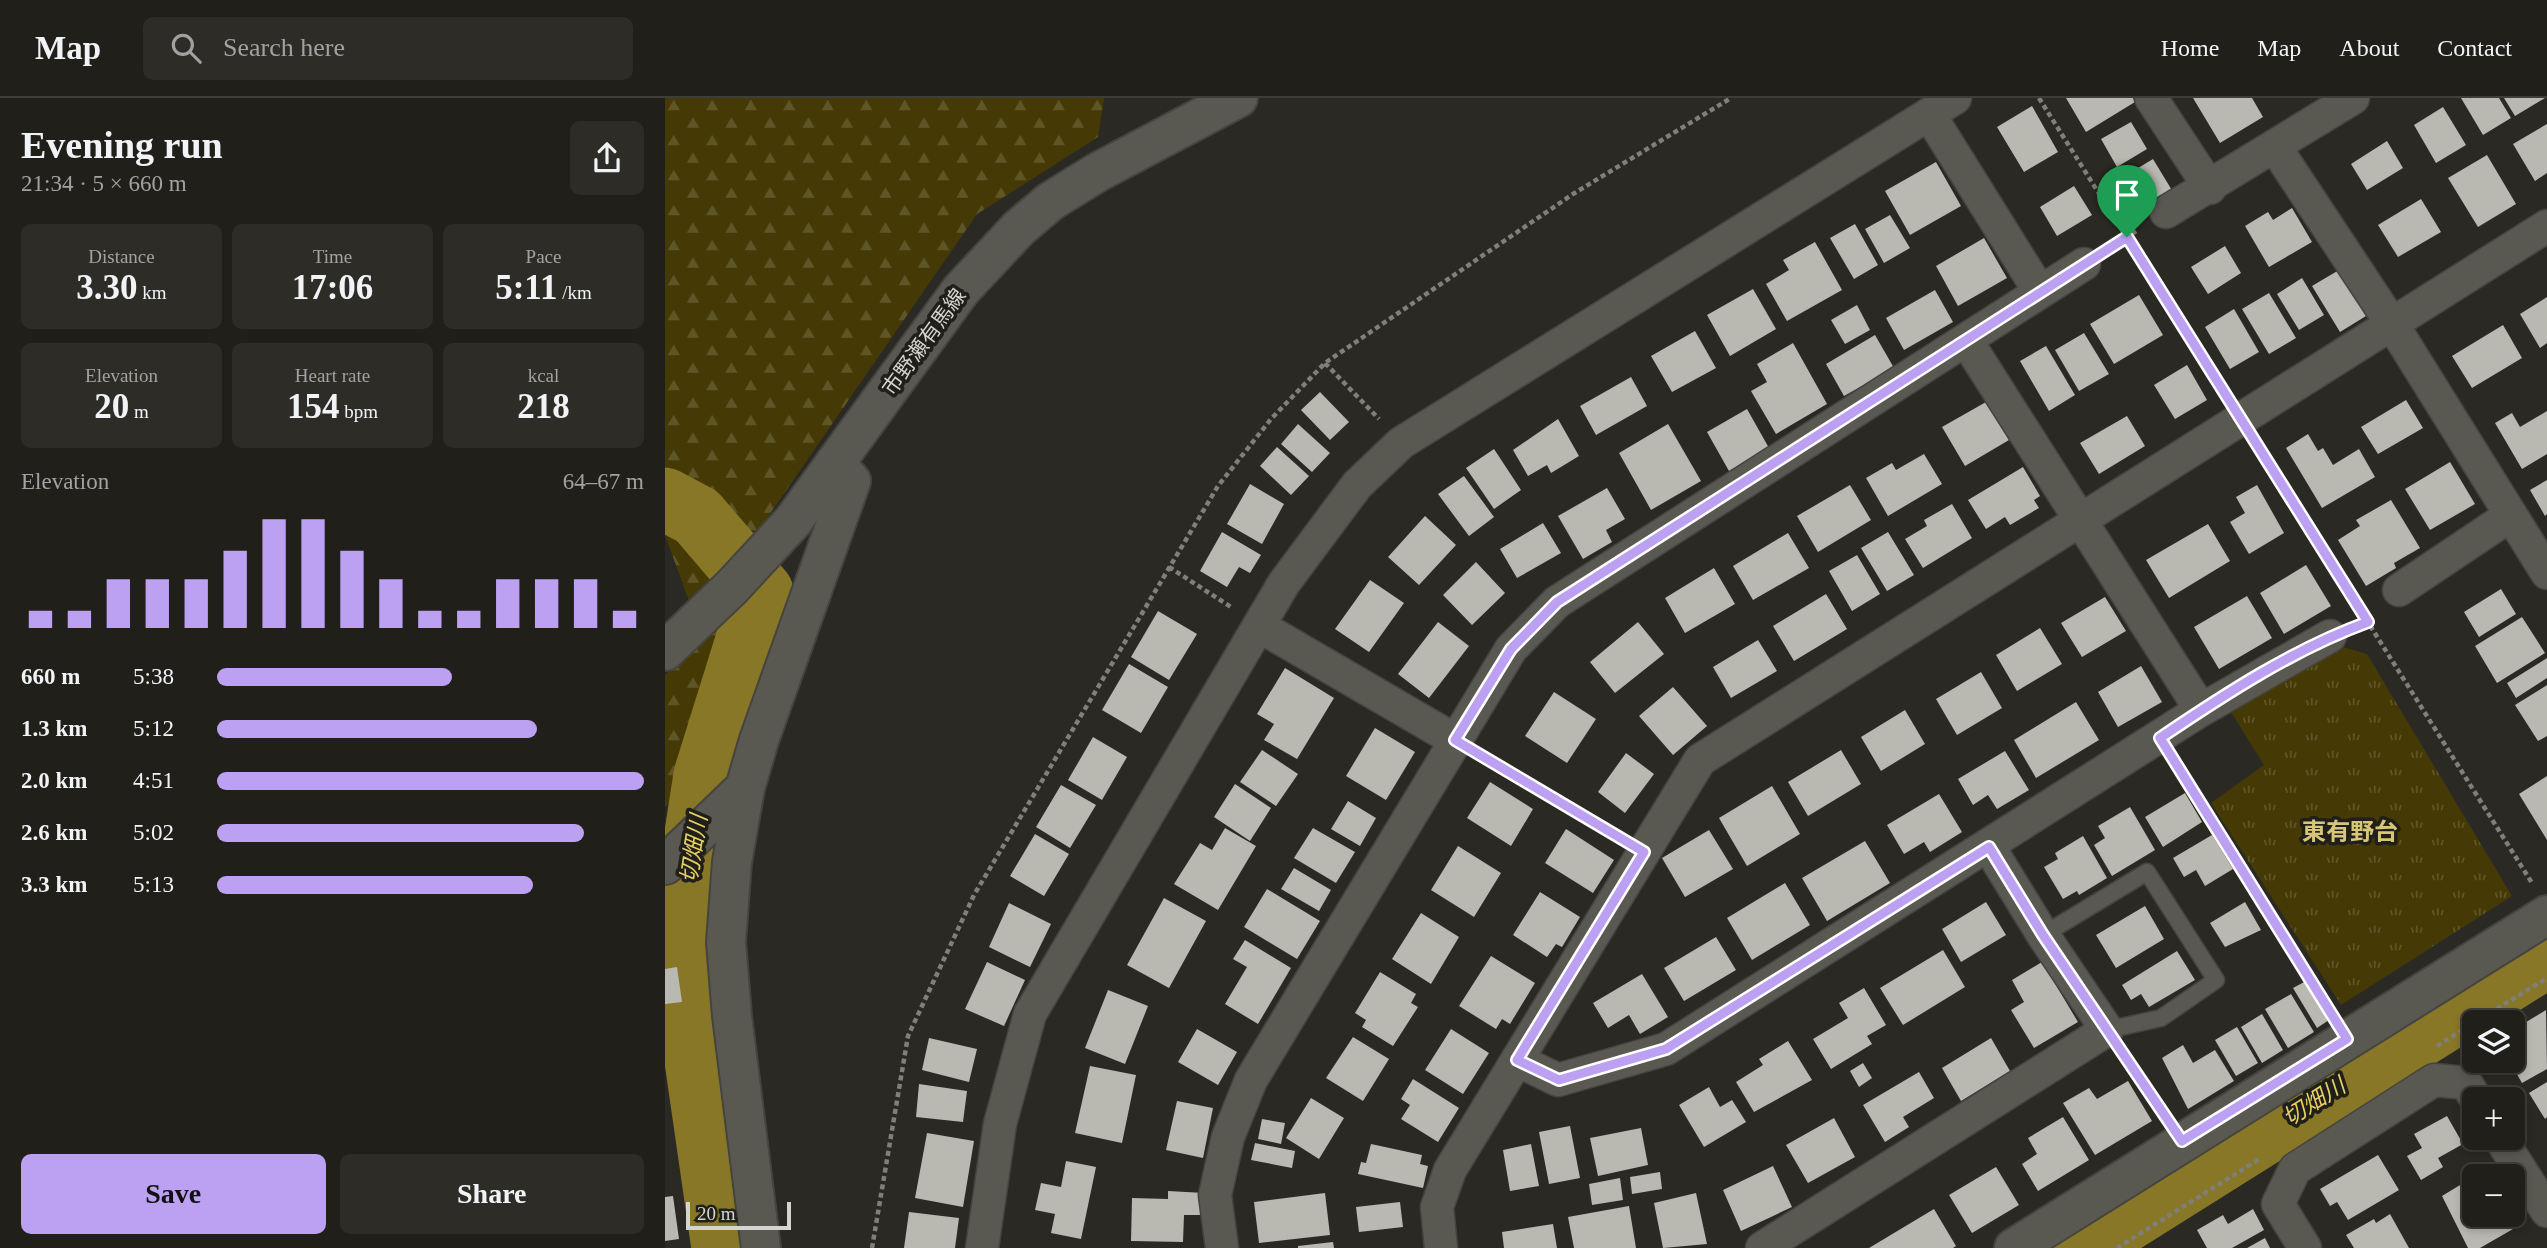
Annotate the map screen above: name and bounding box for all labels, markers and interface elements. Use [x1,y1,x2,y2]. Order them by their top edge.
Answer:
search box [143,17,633,80]
icon: search [167,29,205,67]
text: Map [35,30,101,66]
text: Search here [223,33,345,62]
text: Home [2161,35,2219,61]
text: Map [2257,35,2301,61]
text: About [2339,35,2399,61]
text: Contact [2437,35,2512,61]
button: share [570,121,644,195]
text: Evening run [21,124,223,166]
pin [2097,165,2157,237]
text: 21:34 · 5 × 660 m [21,171,187,196]
icon: arrive [2108,176,2146,214]
text: Distance [88,246,155,267]
text: Time [313,246,352,267]
text: Pace [526,246,561,267]
text: 3.30 [76,268,138,307]
text: 17:06 [292,268,373,307]
text: 5:11 [495,268,557,307]
text: km [138,282,167,303]
text: /km [557,282,592,303]
street label: 市野瀬有馬線 [877,284,971,400]
text: Elevation [85,365,158,386]
text: Heart rate [295,365,370,386]
text: kcal [528,365,559,386]
text: 20 [94,387,129,426]
text: 154 [287,387,339,426]
text: 218 [517,387,570,426]
text: m [129,401,149,422]
text: bpm [339,401,378,422]
text: Elevation [21,469,109,494]
text: 64–67 m [563,469,644,494]
text: 660 m [21,664,80,689]
text: 5:38 [133,664,174,689]
text: 1.3 km [21,716,87,741]
text: 5:12 [133,716,174,741]
text: 2.0 km [21,768,87,793]
text: 4:51 [133,768,174,793]
water label: 切畑川 [676,810,712,885]
district label: 東有野台 [2302,819,2398,845]
text: 2.6 km [21,820,87,845]
text: 5:02 [133,820,174,845]
text: 3.3 km [21,872,87,897]
text: 5:13 [133,872,174,897]
map controls [2462,1010,2525,1227]
button: layers [2462,1010,2525,1073]
water label: 切畑川 [2278,1072,2352,1131]
button: + [2462,1087,2525,1150]
button: Save [21,1154,326,1234]
button: Share [340,1154,644,1234]
button: − [2462,1164,2525,1227]
scale bar [686,1199,791,1231]
text: 20 m [697,1203,736,1224]

